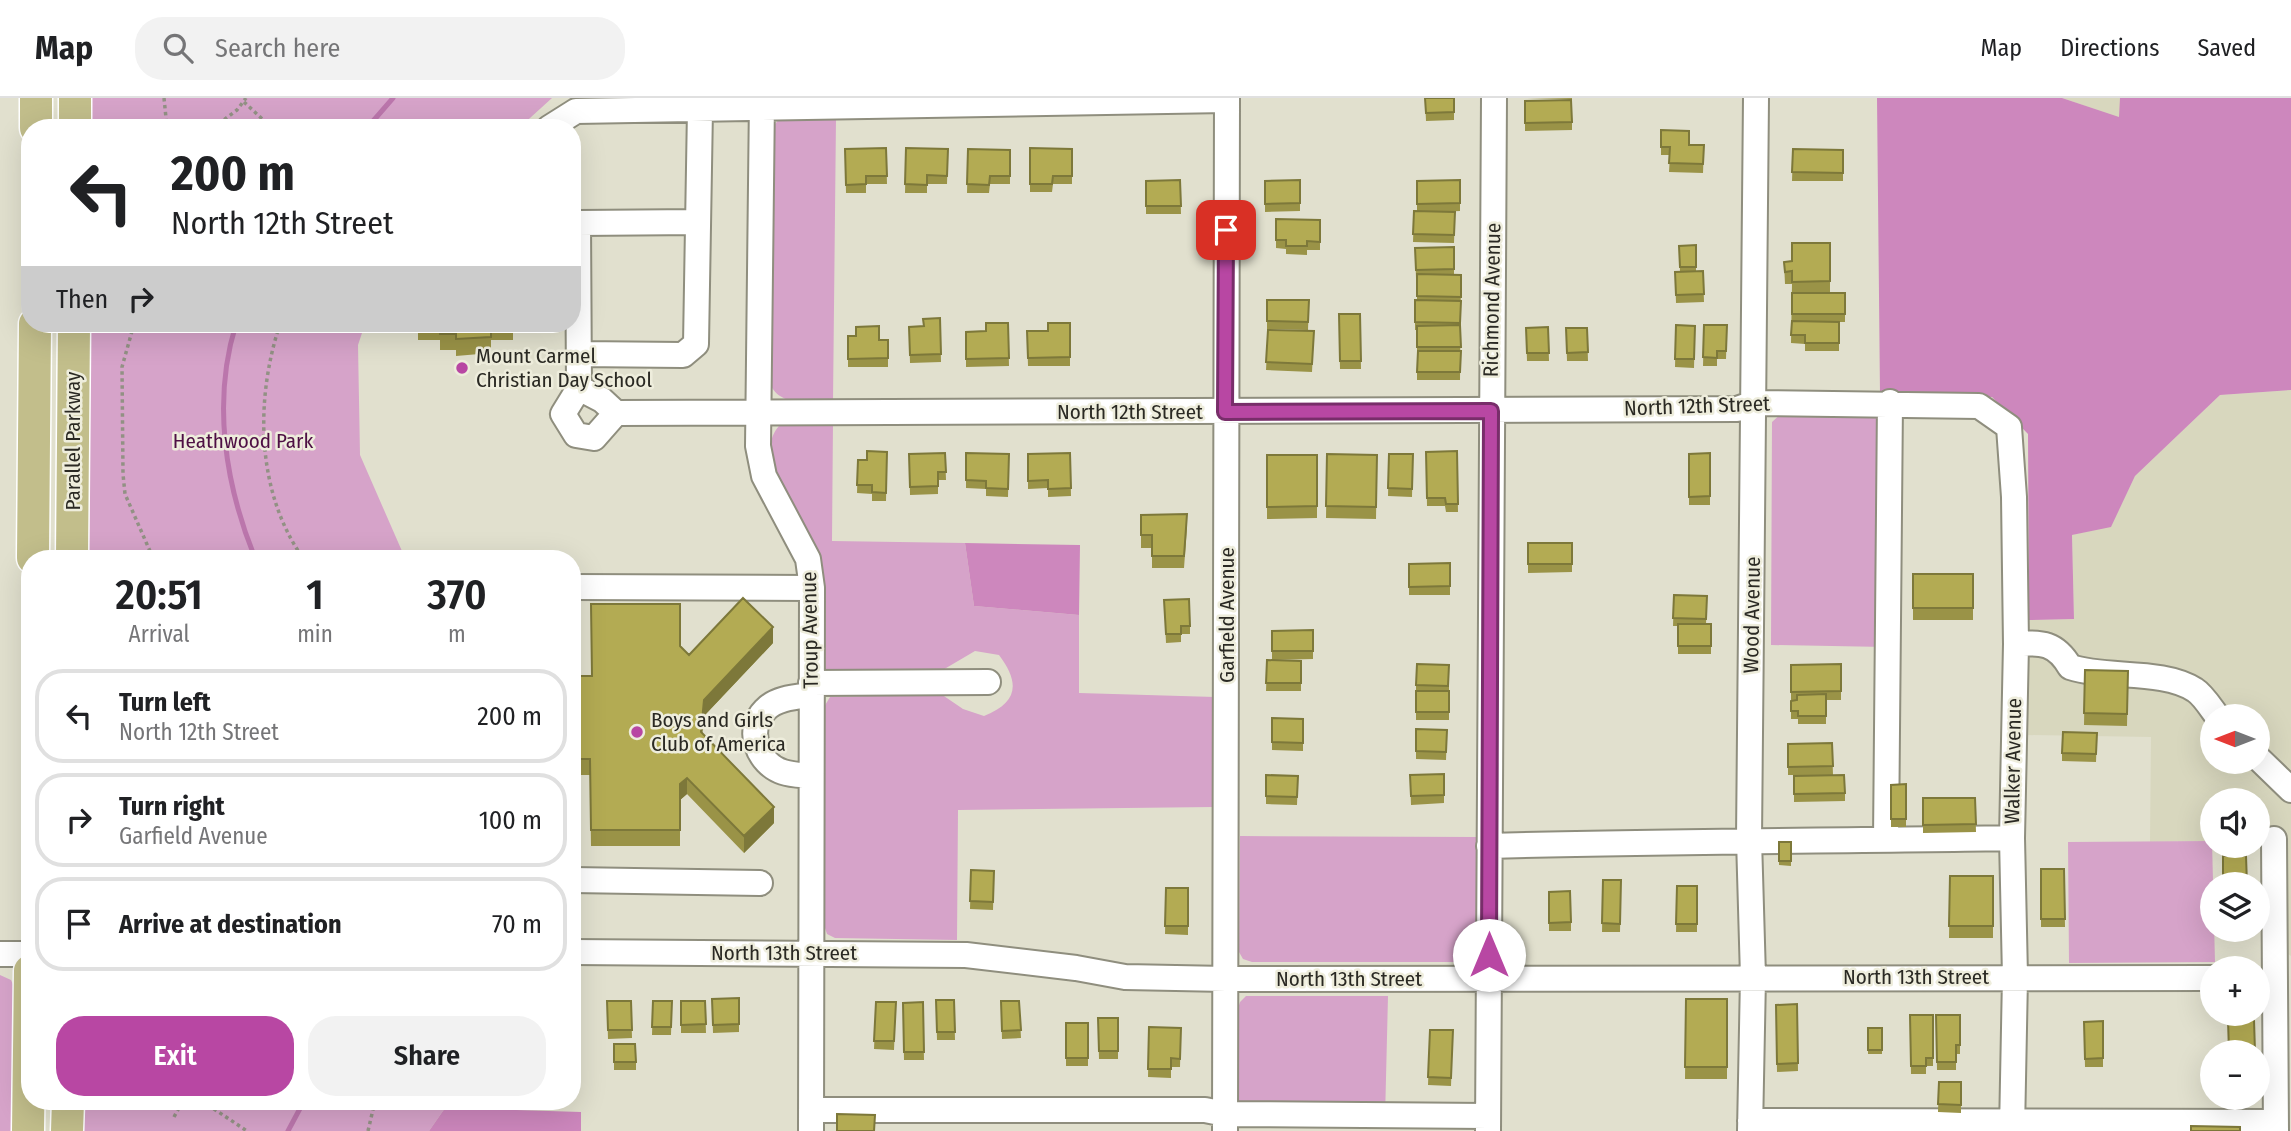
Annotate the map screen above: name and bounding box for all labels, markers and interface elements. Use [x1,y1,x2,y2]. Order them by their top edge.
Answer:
search box [135,17,625,80]
text: Map [35,28,93,68]
icon: search [159,29,197,67]
text: Search here [215,33,340,64]
text: Map [1981,34,2022,62]
text: Directions [2060,34,2159,62]
text: Saved [2197,34,2256,62]
text: 200 m [171,144,295,203]
icon: left [56,147,147,238]
pin [1196,200,1256,260]
text: North 12th Street [171,204,393,242]
icon: arrive [1207,211,1245,249]
street label: Richmond Avenue [1478,223,1506,377]
icon: right [122,280,160,318]
text: Then [56,284,108,315]
place label: Mount Carmel Christian Day School [476,343,652,393]
marker: Mount Carmel Christian Day School [454,360,470,376]
street label: Parallel Parkway [60,371,86,510]
street label: North 12th Street [1624,390,1771,422]
street label: North 12th Street [1057,399,1203,425]
park label: Heathwood Park [173,428,313,454]
street label: Garfield Avenue [1214,547,1240,683]
street label: Wood Avenue [1738,556,1766,674]
text: 20:51 [115,570,203,620]
text: 1 [306,570,324,620]
text: 370 [427,570,487,620]
street label: Troup Avenue [796,571,824,689]
text: Arrival [129,620,190,648]
text: min [297,620,333,648]
text: m [448,620,466,648]
text: Turn left [119,687,211,718]
icon: left [60,697,98,735]
street label: Walker Avenue [1999,698,2027,824]
text: 200 m [477,701,542,732]
north arrow [2200,704,2270,774]
map controls [2200,704,2270,1110]
place label: Boys and Girls Club of America [651,707,786,757]
text: North 12th Street [119,718,279,746]
marker: Boys and Girls Club of America [629,724,645,740]
button: sound [2200,788,2270,858]
text: Turn right [119,791,225,822]
icon: right [60,801,98,839]
text: 100 m [479,805,542,836]
text: Garfield Avenue [119,822,268,850]
button: layers [2200,872,2270,942]
icon: arrive [60,905,98,943]
text: Arrive at destination [119,909,342,940]
text: 70 m [492,909,542,940]
position arrow [1452,918,1526,992]
street label: North 13th Street [711,940,857,966]
button: + [2200,956,2270,1026]
street label: North 13th Street [1843,964,1989,990]
street label: North 13th Street [1276,966,1422,992]
button: Exit [56,1016,294,1096]
button: Share [308,1016,546,1096]
button: − [2200,1040,2270,1110]

